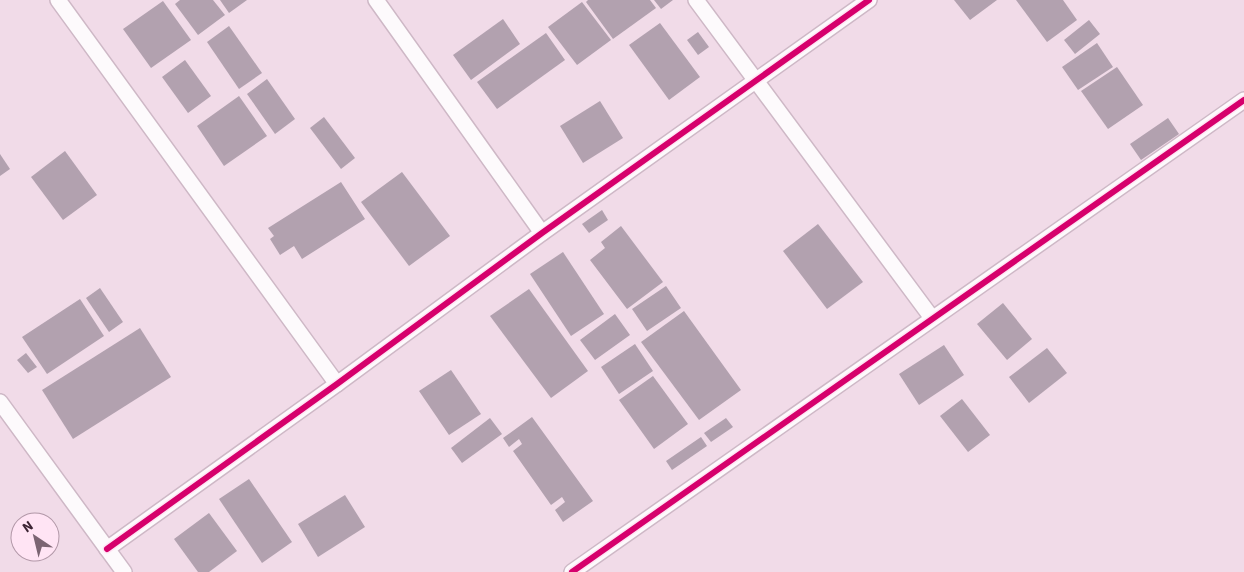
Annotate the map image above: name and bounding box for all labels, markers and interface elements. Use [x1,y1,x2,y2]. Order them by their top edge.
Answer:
north arrow [10,512,60,562]
text: N [19,516,38,538]

